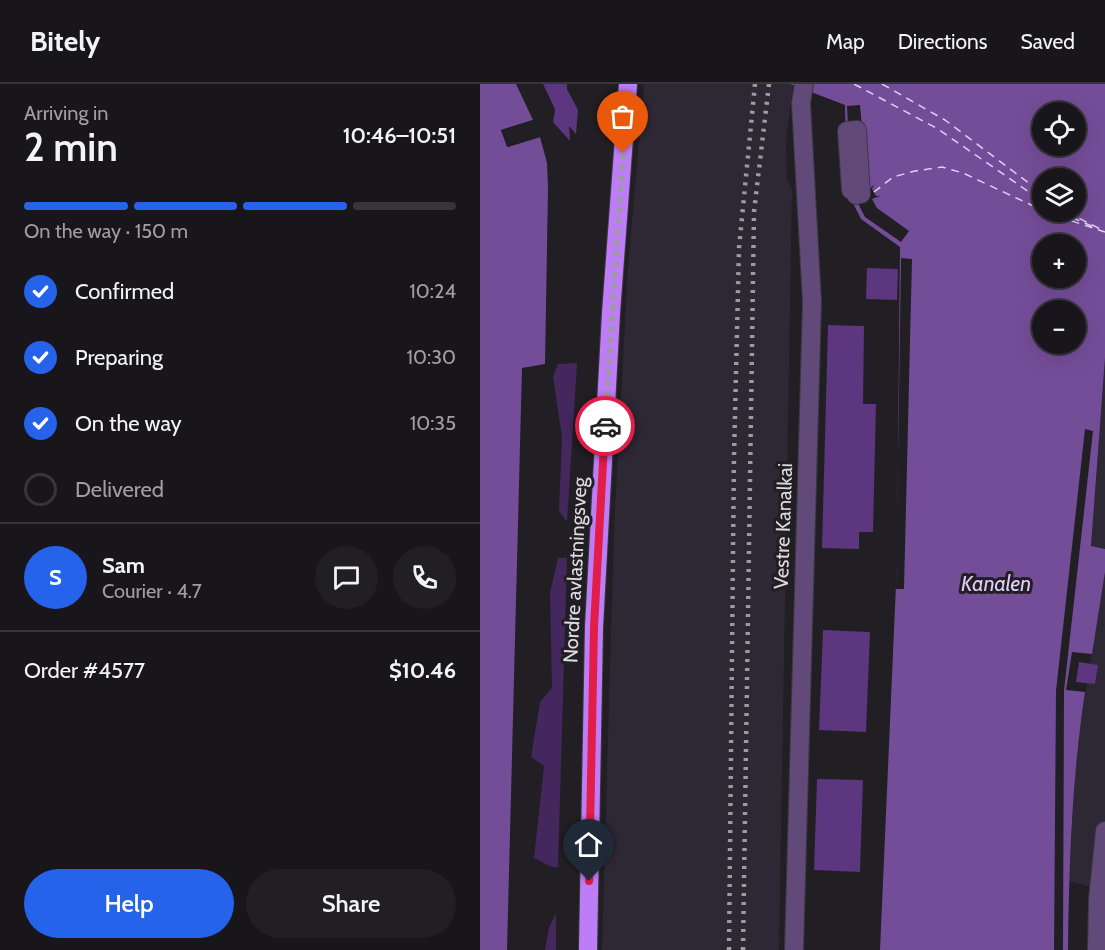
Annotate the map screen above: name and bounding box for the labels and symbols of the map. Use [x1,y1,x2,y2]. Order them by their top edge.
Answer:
pin [597,91,648,153]
courier [575,396,635,456]
street label: Vestre Kanalkai [769,463,797,589]
street label: Nordre avlastningsveg [558,476,592,663]
water label: Kanalen [961,571,1031,596]
pin [563,819,614,881]

